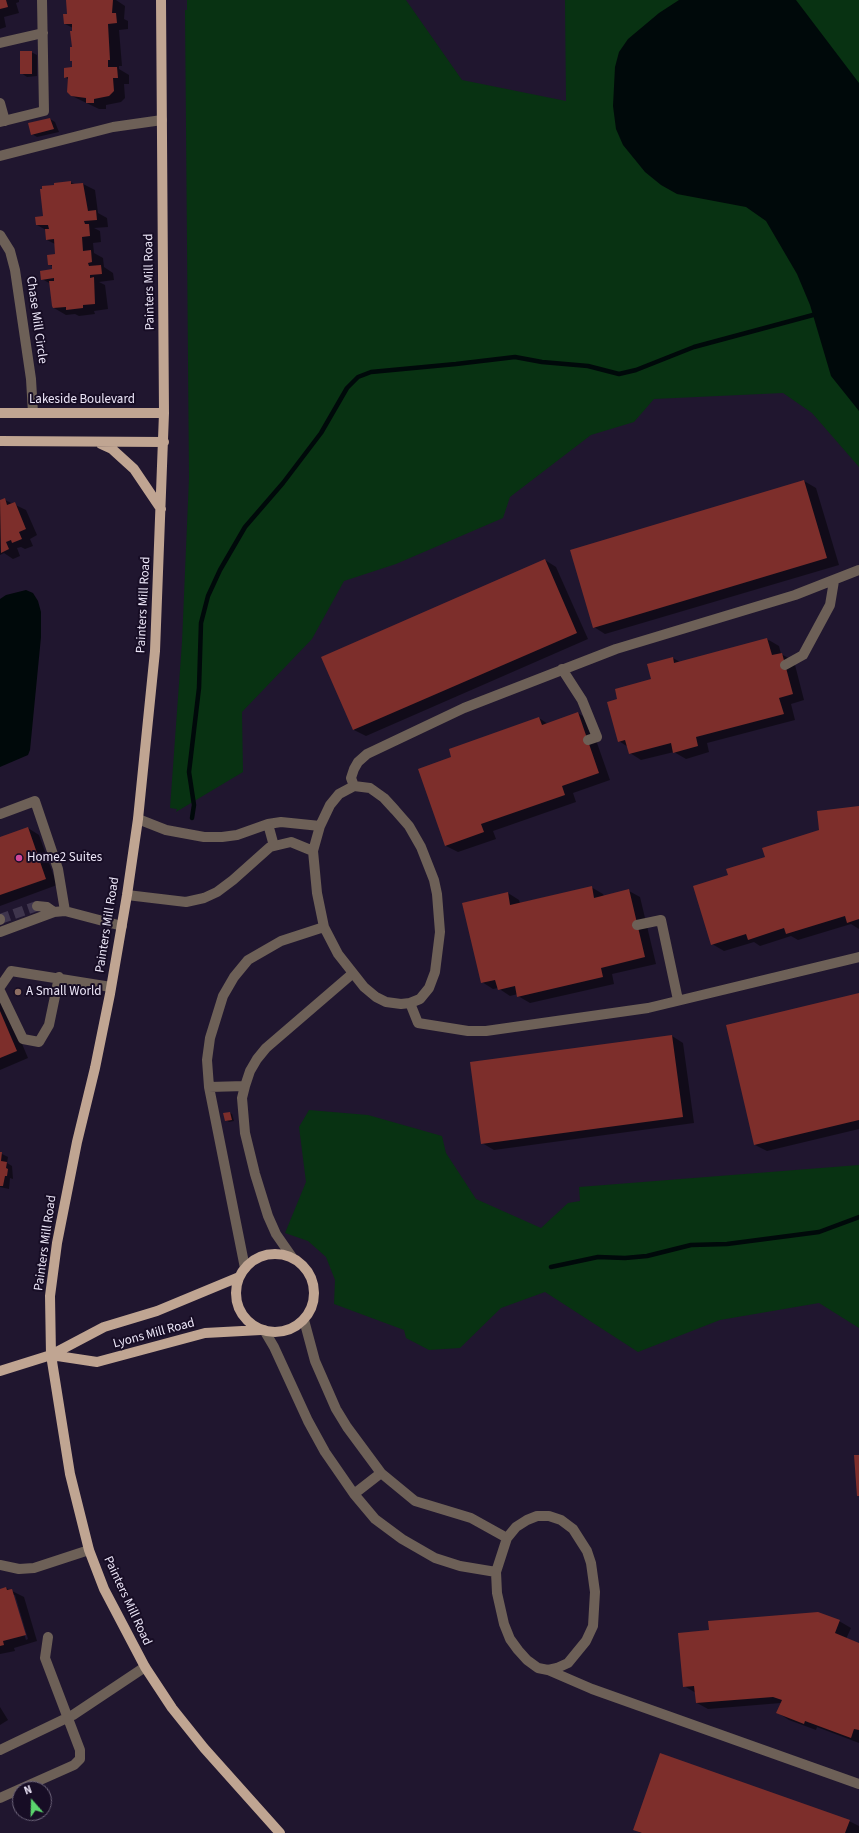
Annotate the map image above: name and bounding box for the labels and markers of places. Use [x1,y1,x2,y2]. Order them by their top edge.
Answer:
place label: Home2 Suites [27,850,102,866]
marker: Home2 Suites [14,853,24,863]
place label: A Small World [26,984,101,1000]
marker: A Small World [13,987,23,997]

